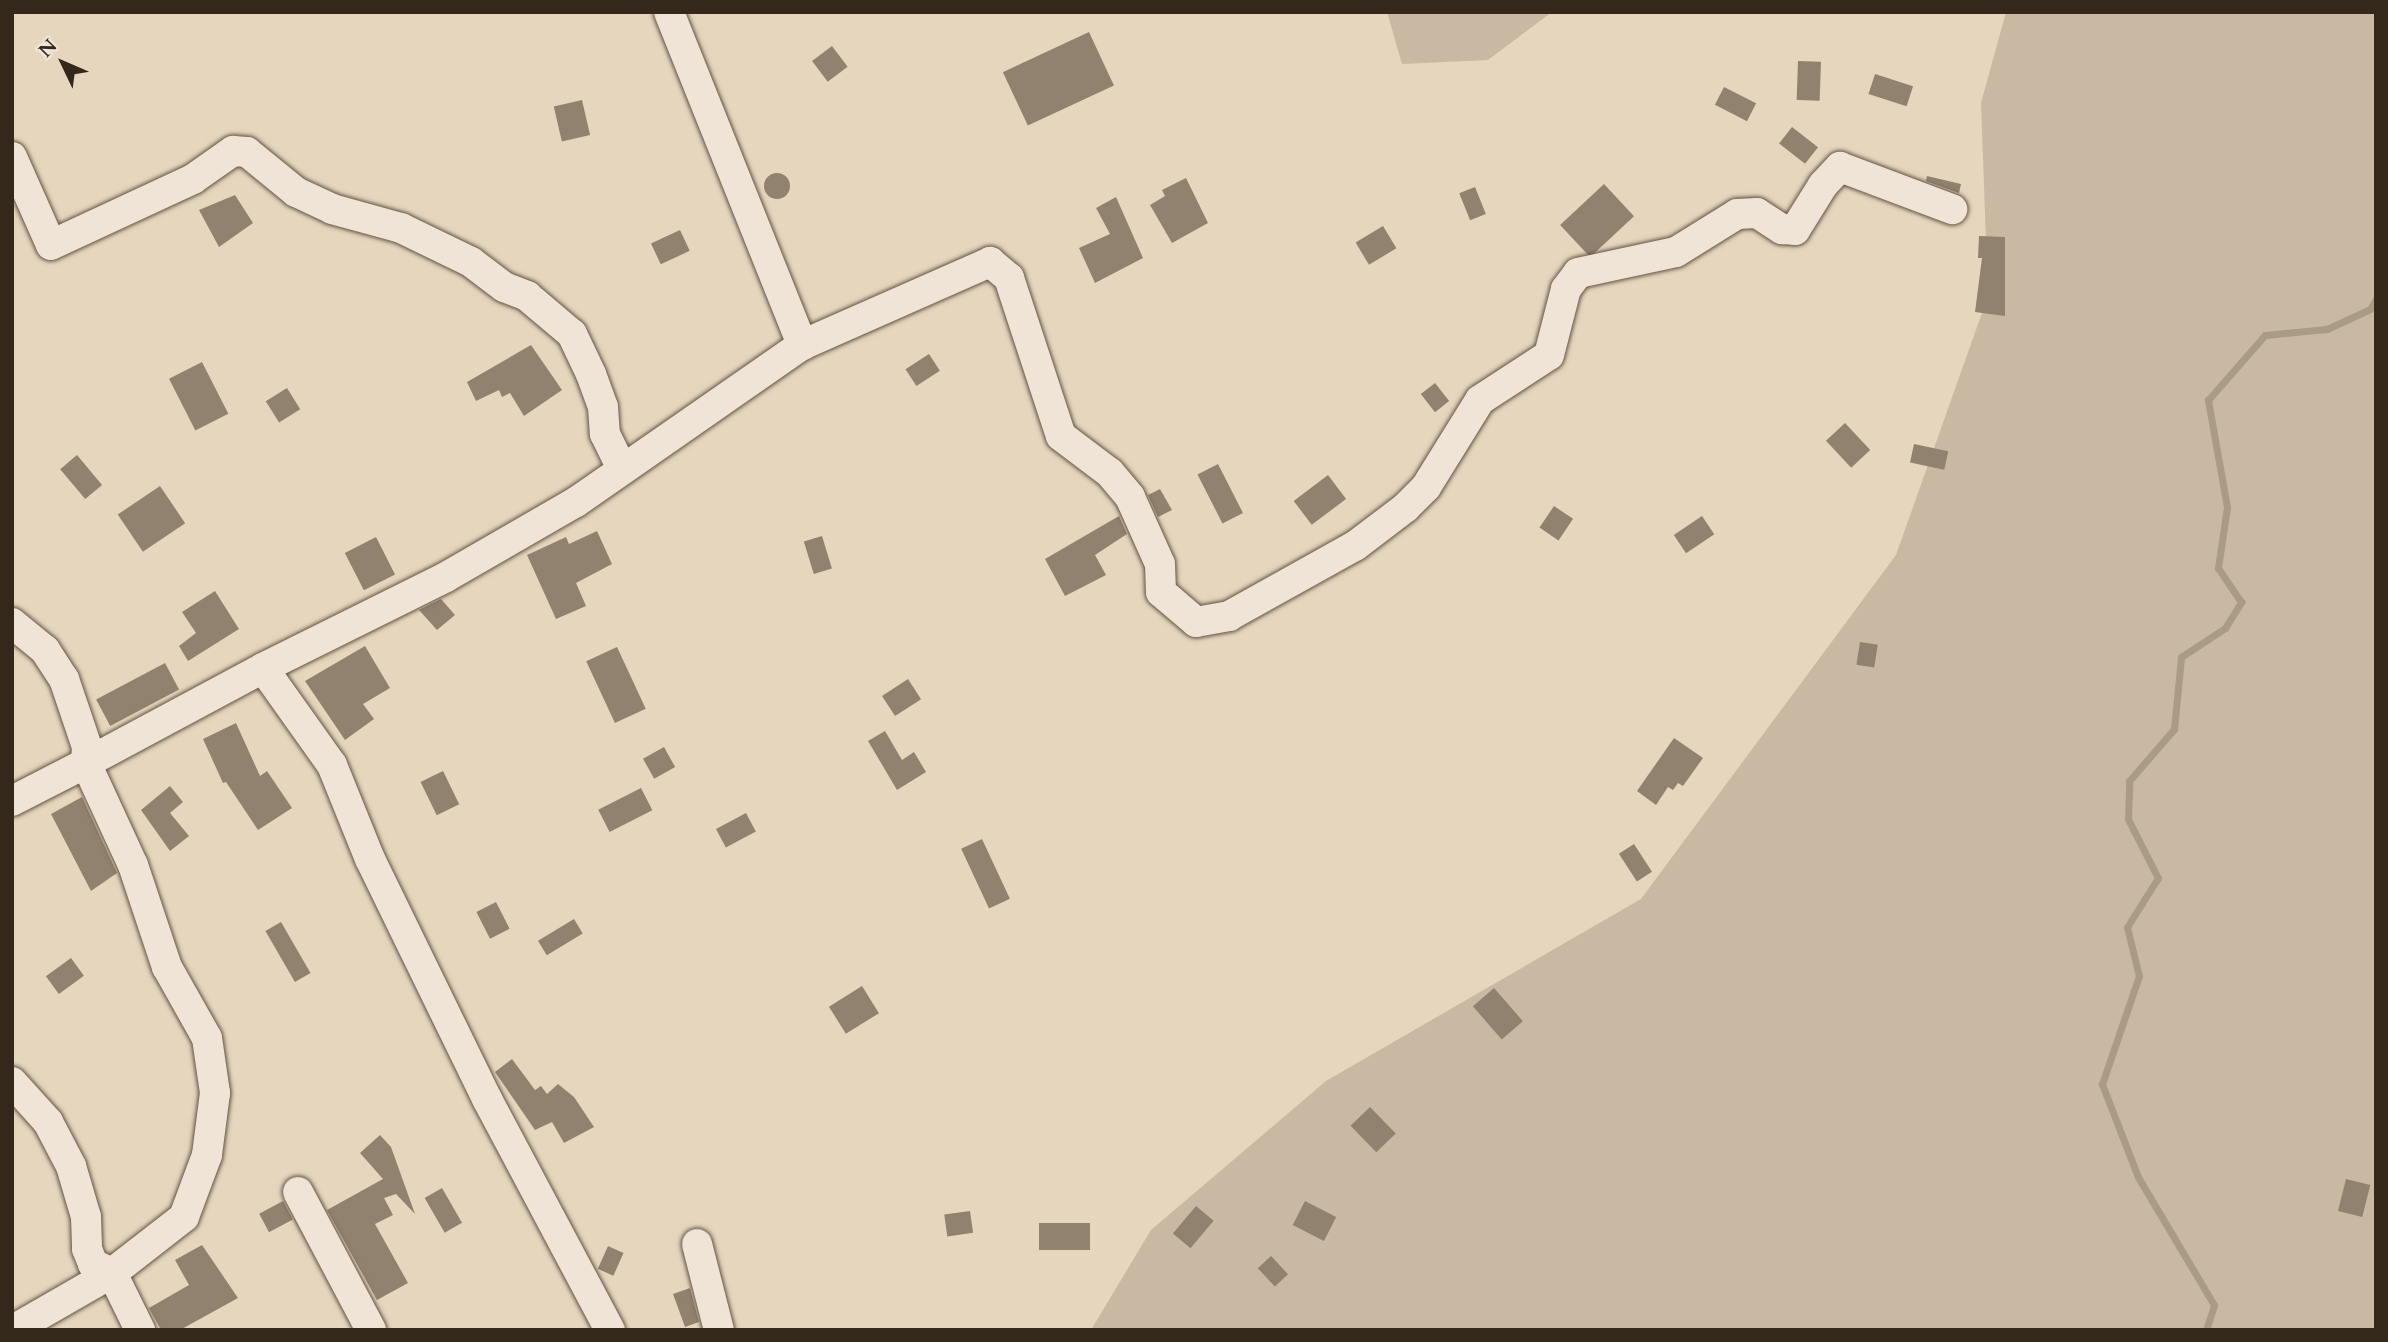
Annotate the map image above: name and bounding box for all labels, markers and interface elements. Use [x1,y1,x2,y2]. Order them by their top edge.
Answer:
north arrow [28,28,98,98]
text: N [33,33,63,63]

